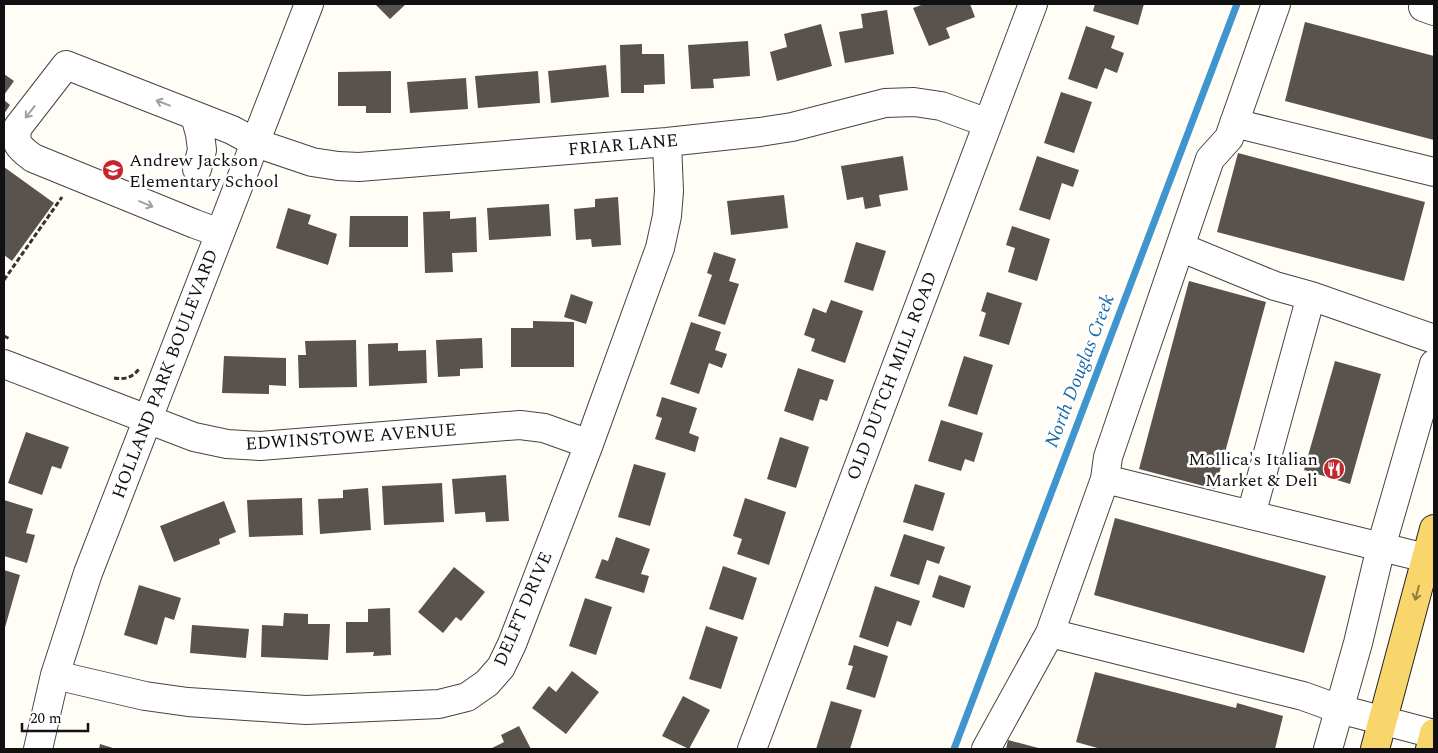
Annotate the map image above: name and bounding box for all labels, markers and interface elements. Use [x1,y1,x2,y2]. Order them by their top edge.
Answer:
one-way arrow [156,98,171,107]
one-way arrow [25,105,36,118]
street label: FRIAR LANE [567,127,679,163]
place label: Andrew Jackson Elementary School [129,147,279,195]
school or university icon: Andrew Jackson Elementary School [101,158,125,182]
one-way arrow [138,200,153,209]
street label: HOLLAND PARK BOULEVARD [105,245,225,503]
street label: OLD DUTCH MILL ROAD [840,268,944,484]
water label: North Douglas Creek [1037,290,1123,452]
street label: EDWINSTOWE AVENUE [245,416,457,458]
place label: Mollica's Italian Market & Deli [1188,446,1318,494]
restaurant icon: Mollica's Italian Market & Deli [1322,457,1346,481]
street label: DELFT DRIVE [487,547,559,671]
one-way arrow [1412,584,1421,600]
scale bar [22,700,89,732]
text: 20 m [30,707,62,730]

